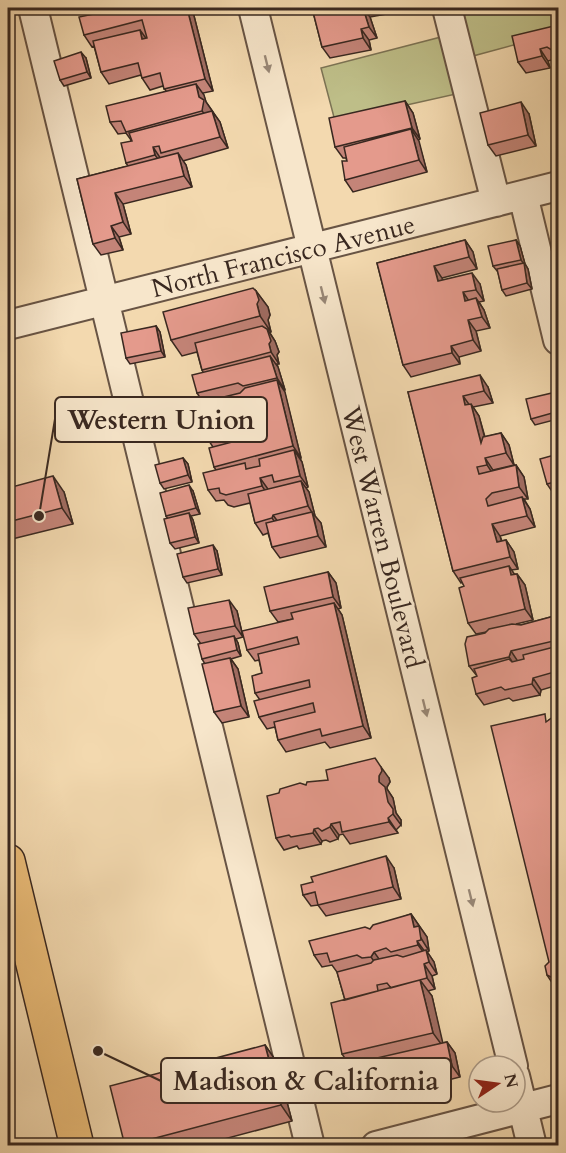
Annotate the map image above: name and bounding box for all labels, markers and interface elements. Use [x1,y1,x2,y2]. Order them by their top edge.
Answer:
one-way arrow [262,55,272,74]
street label: North Francisco Avenue [148,207,419,306]
one-way arrow [319,285,329,304]
callout: Western Union [55,397,267,442]
street label: West Warren Boulevard [333,401,432,672]
text: Western Union [66,402,255,439]
one-way arrow [420,699,430,717]
one-way arrow [467,888,477,907]
north arrow [467,1054,527,1114]
callout: Madison & California [161,1058,451,1103]
text: Madison & California [173,1063,440,1100]
text: N [498,1072,523,1090]

